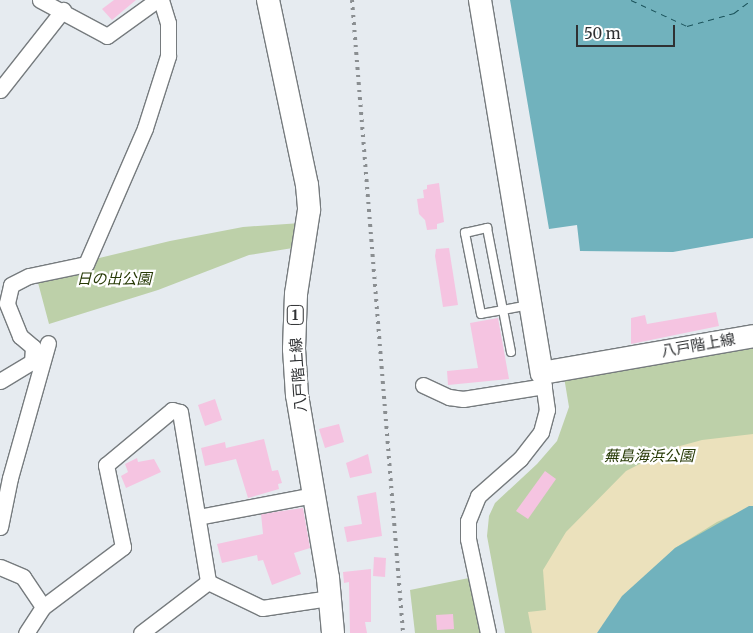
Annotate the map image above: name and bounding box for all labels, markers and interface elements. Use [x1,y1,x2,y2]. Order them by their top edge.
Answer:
scale bar [578,15,677,47]
text: 50 m [584,24,621,43]
park label: 日の出公園 [77,270,151,288]
road number: 1 [286,304,304,326]
street label: 八戸階上線 [660,330,736,360]
street label: 八戸階上線 [286,337,310,413]
park label: 蕪島海浜公園 [604,447,694,465]

